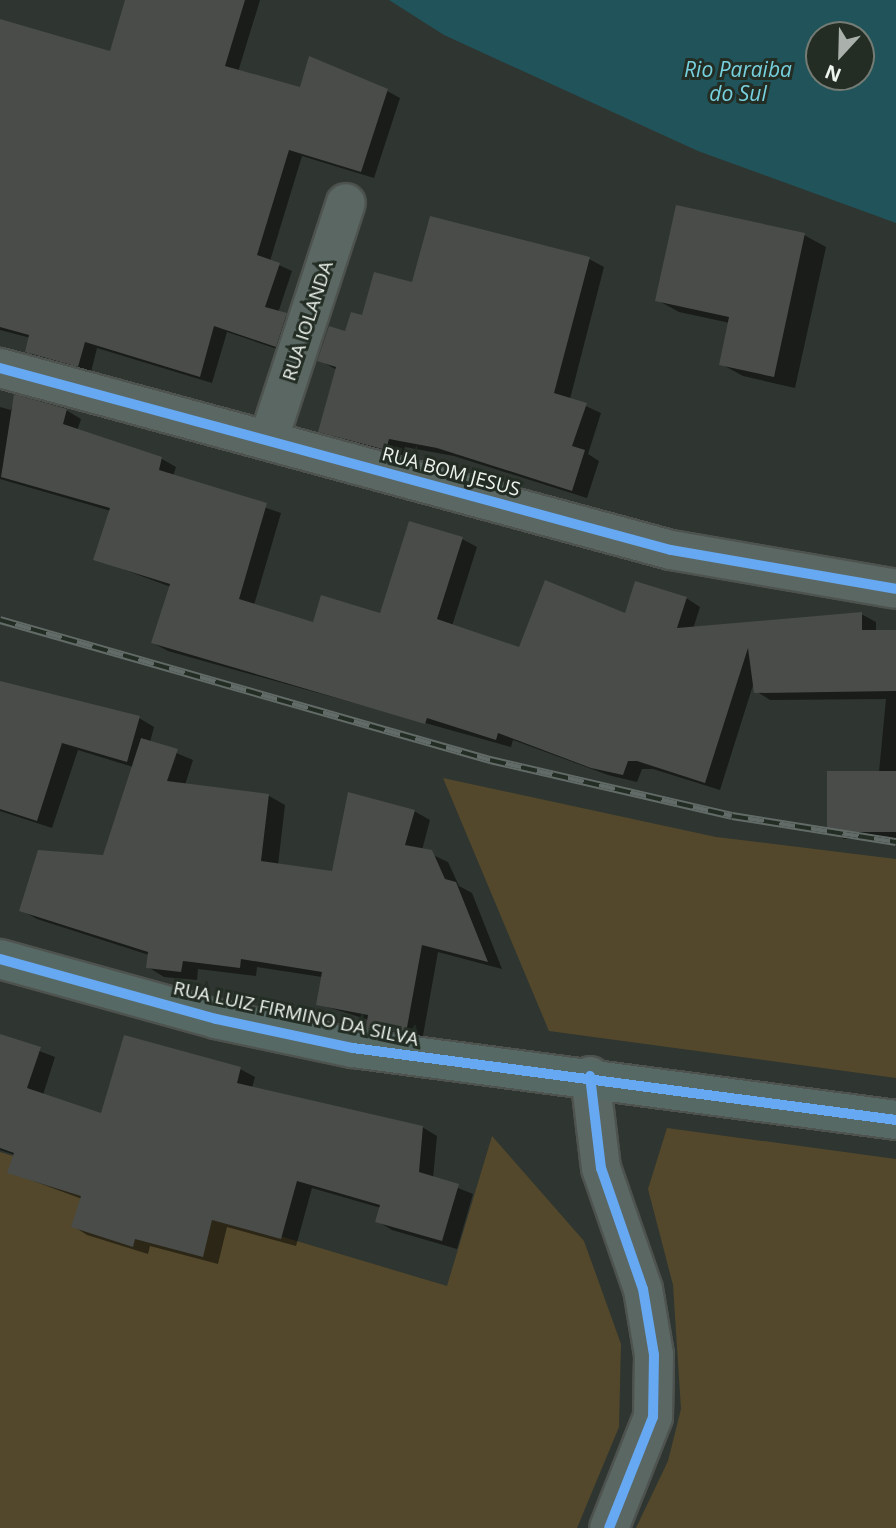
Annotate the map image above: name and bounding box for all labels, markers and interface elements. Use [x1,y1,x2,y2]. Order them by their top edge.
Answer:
north arrow [805,21,875,91]
water label: Rio Paraiba do Sul [684,56,792,106]
text: N [821,59,845,89]
street label: RUA IOLANDA [278,258,338,384]
street label: RUA BOM JESUS [379,443,523,501]
street label: RUA LUIZ FIRMINO DA SILVA [171,977,421,1051]

